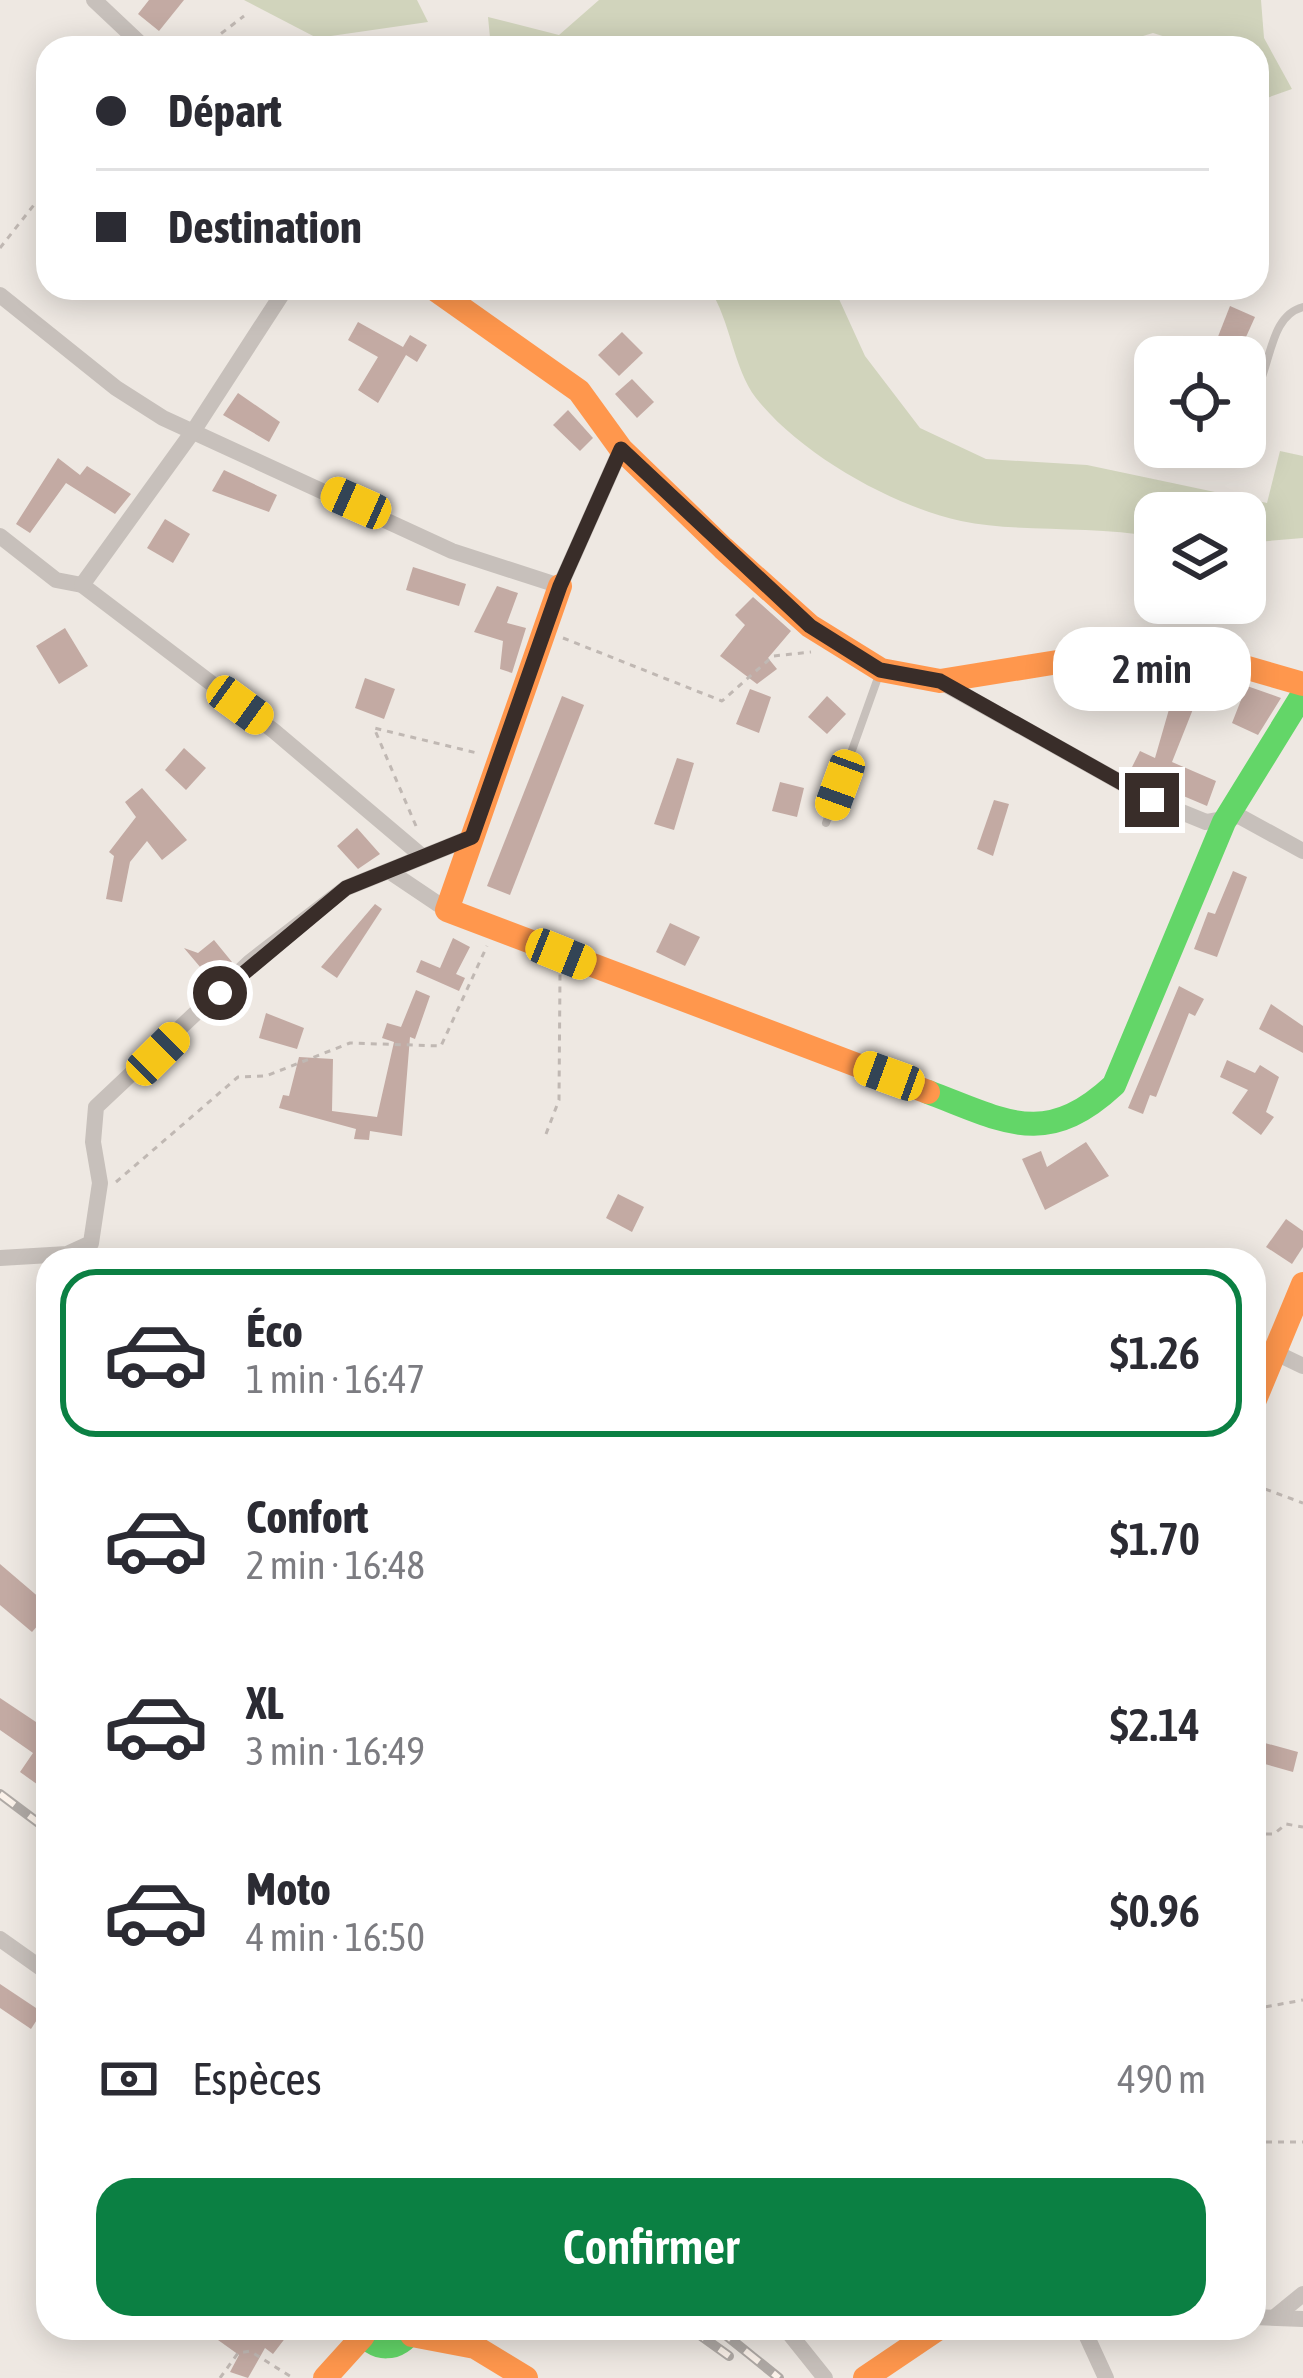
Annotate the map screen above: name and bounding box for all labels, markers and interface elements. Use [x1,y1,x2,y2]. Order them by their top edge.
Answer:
text: Départ [168,85,282,137]
text: Destination [168,201,362,253]
map controls [1134,336,1266,624]
button: locate [1134,336,1266,468]
car [316,472,396,534]
button: layers [1134,492,1266,624]
callout: 2 min [1053,626,1251,710]
text: 2 min [1112,647,1192,691]
car [200,669,280,741]
car [811,745,869,825]
route end [1125,773,1179,827]
car [521,924,601,984]
route start [193,966,247,1020]
car [120,1016,196,1092]
car [849,1047,929,1105]
icon: car [102,1299,210,1407]
text: Éco [246,1305,303,1357]
text: $1.26 [1110,1327,1200,1379]
text: 1 min · 16:47 [246,1357,425,1401]
icon: car [102,1485,210,1593]
text: Confort [246,1491,369,1543]
text: $1.70 [1110,1513,1200,1565]
text: 2 min · 16:48 [246,1543,425,1587]
icon: car [102,1671,210,1779]
text: XL [246,1677,284,1729]
text: $2.14 [1110,1699,1200,1751]
text: 3 min · 16:49 [246,1729,425,1773]
icon: car [102,1857,210,1965]
text: Moto [246,1863,331,1915]
text: $0.96 [1110,1885,1200,1937]
text: 4 min · 16:50 [246,1915,425,1959]
icon: cash [96,2046,162,2112]
text: Espèces [192,2053,322,2105]
text: 490 m [1118,2057,1206,2101]
button: Confirmer [96,2178,1206,2316]

